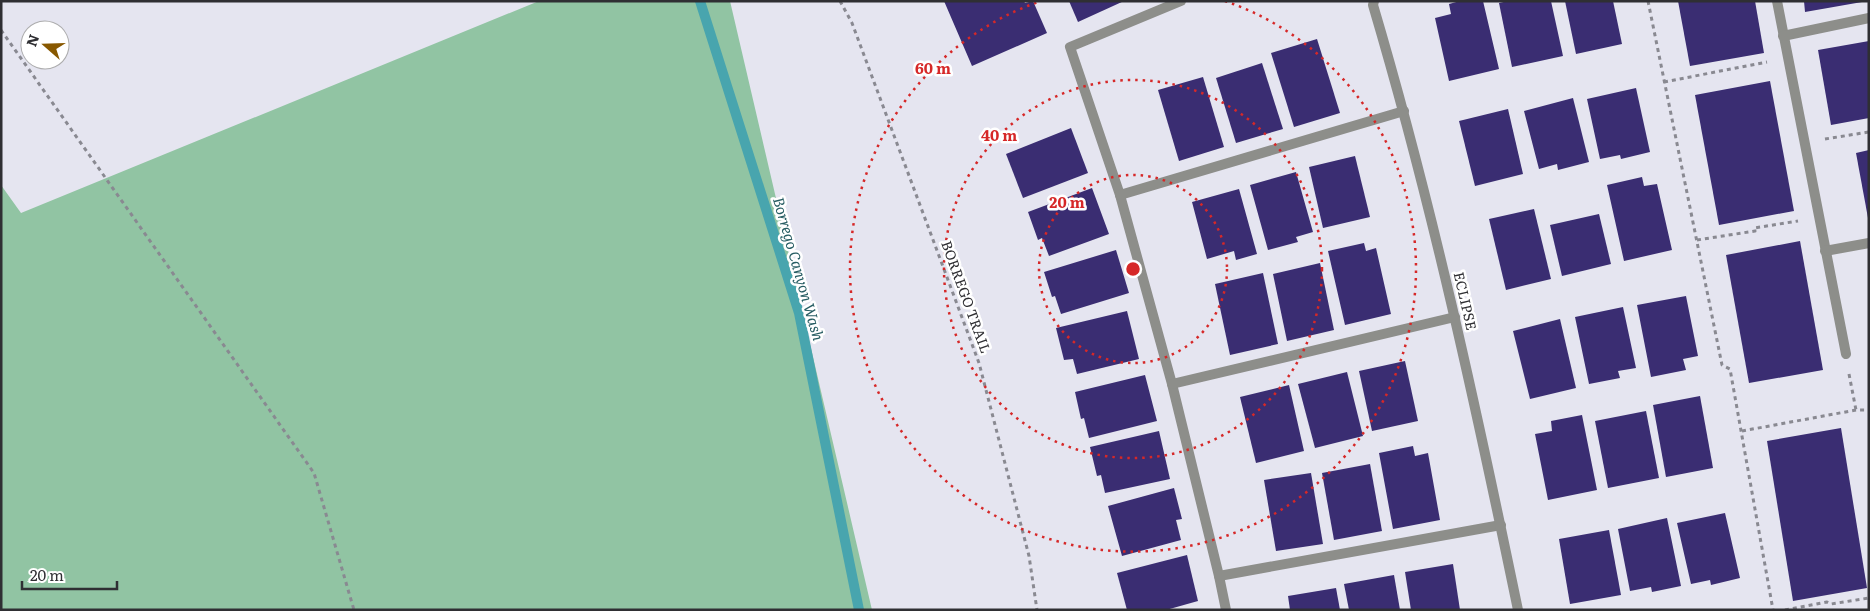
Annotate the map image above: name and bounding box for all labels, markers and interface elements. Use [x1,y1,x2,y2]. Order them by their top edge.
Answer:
north arrow [20,20,70,70]
text: N [20,31,43,49]
text: 60 m [915,56,951,79]
text: 40 m [981,123,1017,146]
text: 20 m [1049,190,1085,213]
water label: Borrego Canyon Wash [768,194,831,343]
street label: BORREGO TRAIL [937,238,997,356]
centre of rings [1124,260,1142,278]
street label: ECLIPSE [1450,270,1482,332]
scale bar [22,558,118,590]
text: 20 m [30,563,64,586]

